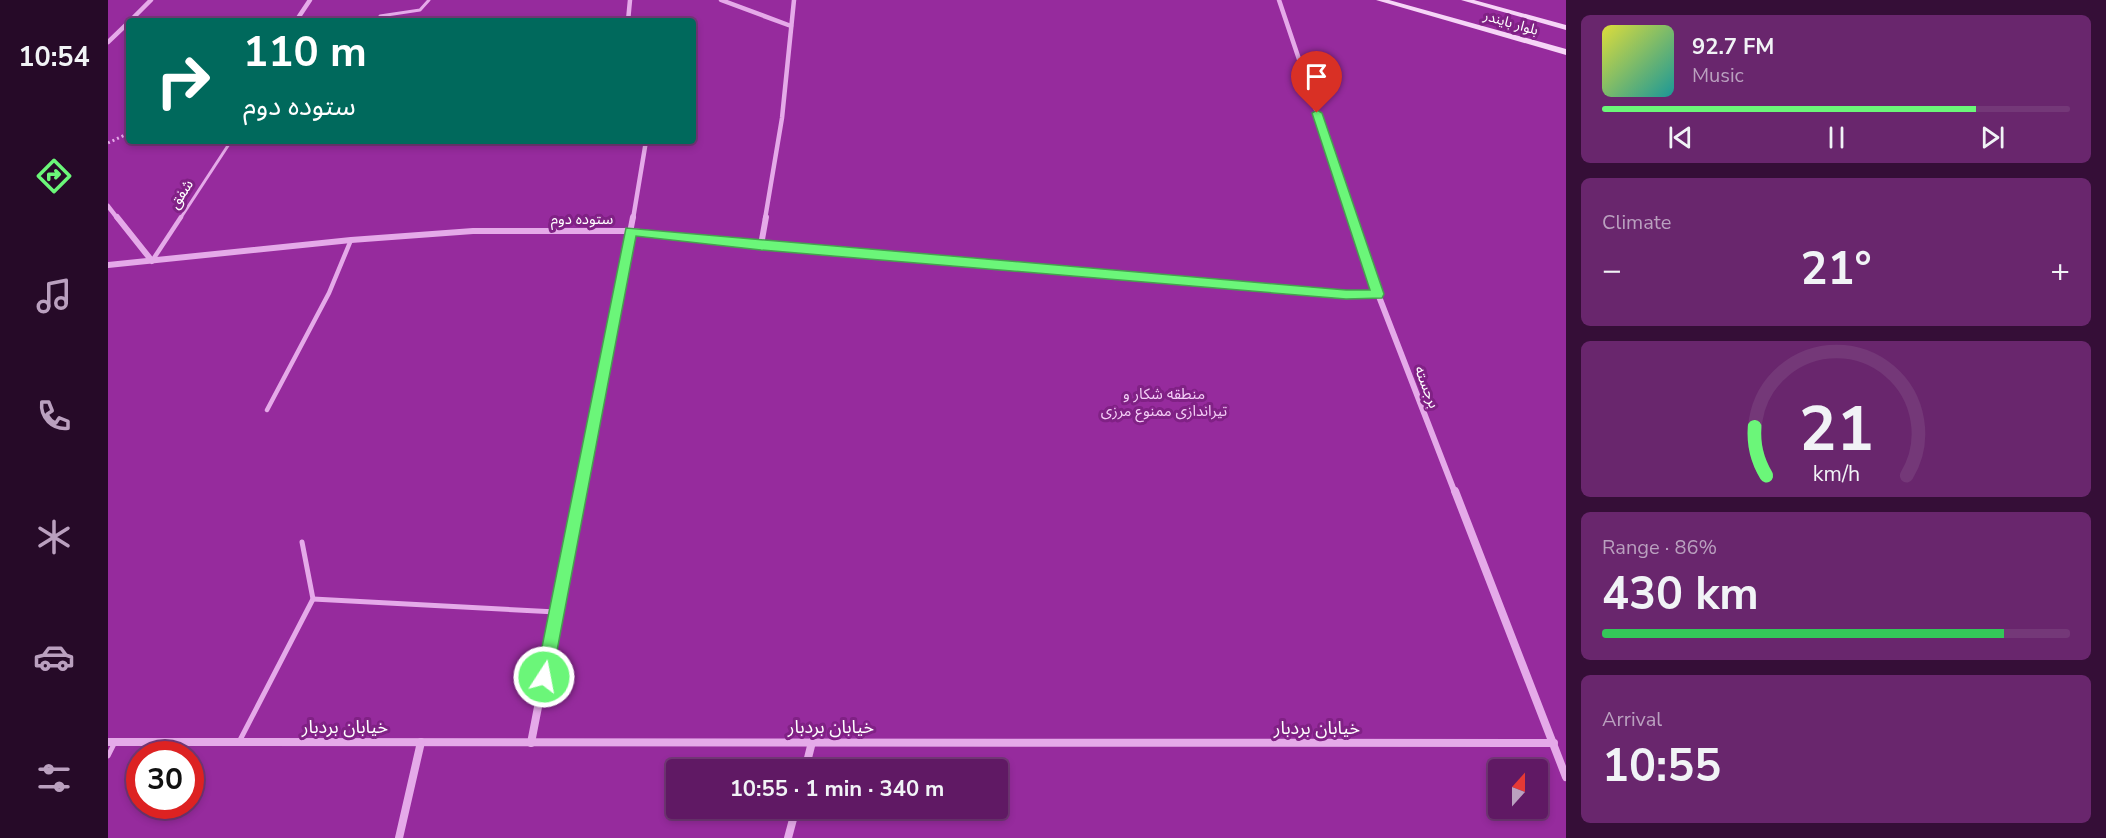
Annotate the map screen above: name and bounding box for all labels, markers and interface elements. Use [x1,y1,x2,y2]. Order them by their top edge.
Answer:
street label: بلوار بایندر [1480,6,1541,40]
text: 110 m [243,24,367,81]
text: 92.7 FM [1692,32,1774,62]
text: 10:54 [18,39,90,76]
icon: right [144,42,222,120]
pin [1291,51,1342,113]
icon: arrive [1300,60,1333,93]
text: Music [1692,62,1744,89]
text: ستوده دوم [243,88,356,125]
icon: previous [1664,121,1697,154]
icon: pause [1820,121,1853,154]
icon: next [1976,121,2009,154]
icon: directions [33,155,75,197]
street label: شفق [164,175,198,213]
street label: ستوده دوم [551,209,614,230]
text: Climate [1602,209,1671,236]
text: 21° [1800,239,1872,300]
text: − [1602,248,1622,293]
text: + [2050,248,2070,293]
icon: music [33,275,75,317]
street label: برجسته [1410,363,1444,411]
park label: منطقه شکار و تیراندازی ممنوع مرزی [1101,384,1227,423]
text: 21 [1799,387,1873,472]
icon: phone [33,395,75,437]
text: km/h [1812,459,1860,489]
icon: climate [33,516,75,558]
text: Range · 86% [1602,534,1717,561]
text: 430 km [1602,564,1759,625]
icon: car [33,636,75,678]
position arrow [512,645,576,709]
text: Arrival [1602,706,1662,733]
street label: خیابان بردبار [301,715,388,739]
street label: خیابان بردبار [787,715,874,739]
street label: خیابان بردبار [1273,716,1360,740]
text: 10:55 [1602,736,1721,797]
speed limit sign: 30 [126,741,204,819]
icon: filters [33,757,75,799]
north arrow [1488,759,1548,819]
map controls [1488,759,1548,819]
text: 10:55 · 1 min · 340 m [730,774,944,804]

